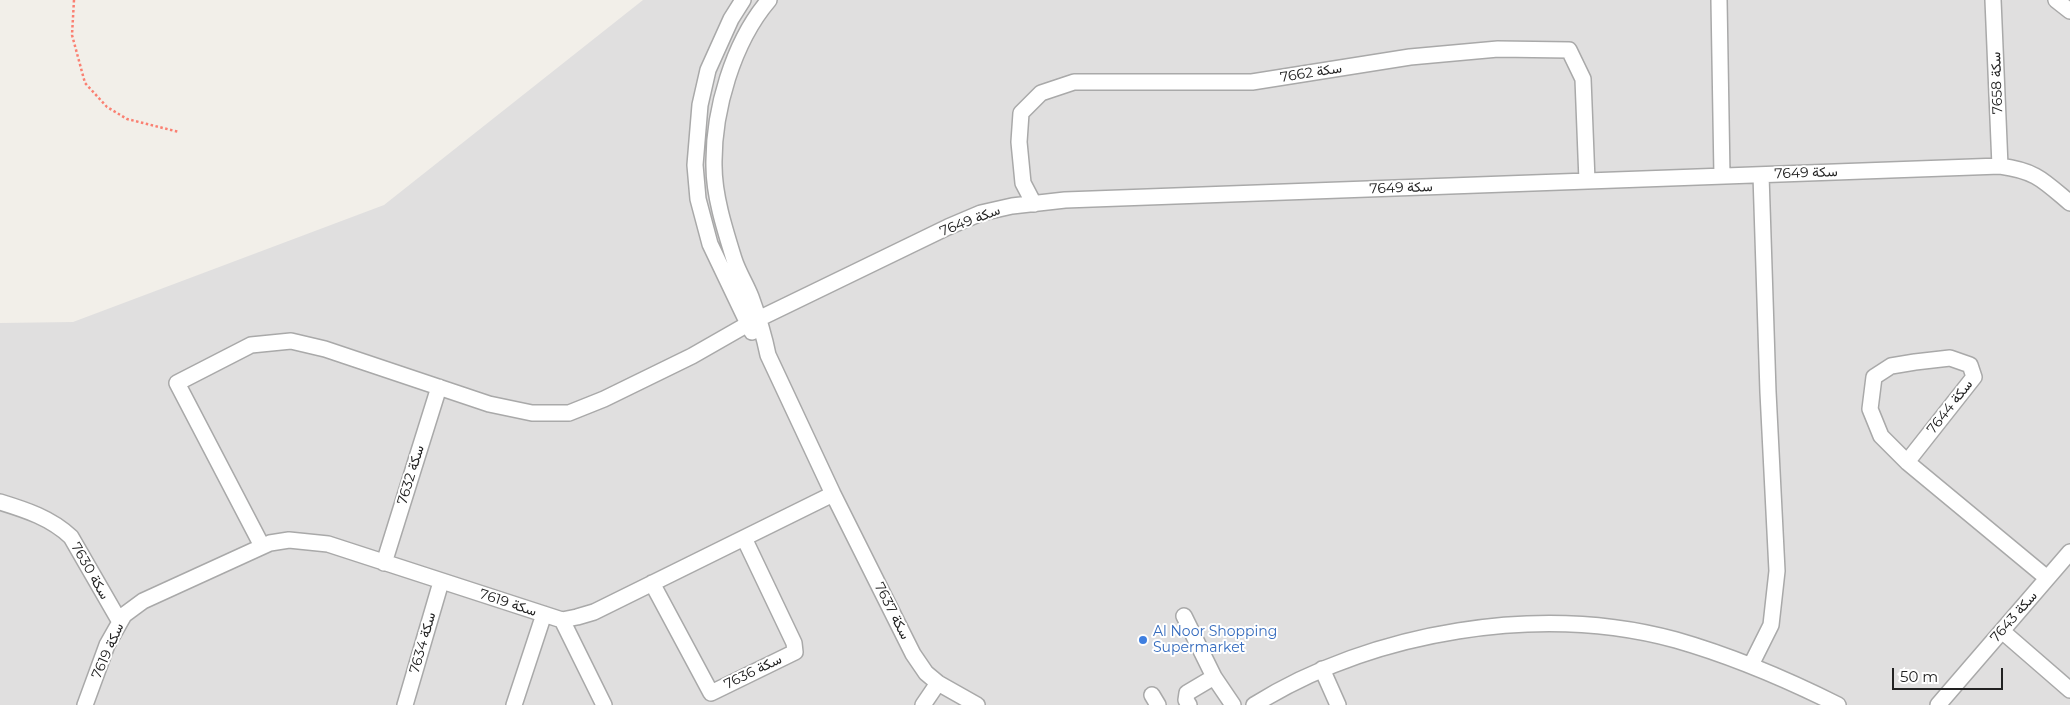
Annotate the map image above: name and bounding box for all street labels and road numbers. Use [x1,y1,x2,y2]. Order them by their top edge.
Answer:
street label: سكة 7658 [1988,51,2006,115]
street label: سكة 7662 [1279,60,1343,86]
street label: سكة 7649 [1774,164,1838,182]
street label: سكة 7649 [1369,179,1433,197]
street label: سكة 7649 [937,202,1003,240]
street label: سكة 7644 [1924,377,1976,437]
street label: سكة 7632 [394,443,428,507]
street label: سكة 7630 [67,540,113,602]
street label: سكة 7637 [871,580,913,642]
street label: سكة 7619 [477,586,539,620]
street label: سكة 7643 [1987,588,2041,646]
street label: سكة 7634 [406,611,440,675]
street label: سكة 7619 [88,621,128,681]
street label: سكة 7636 [721,651,785,693]

